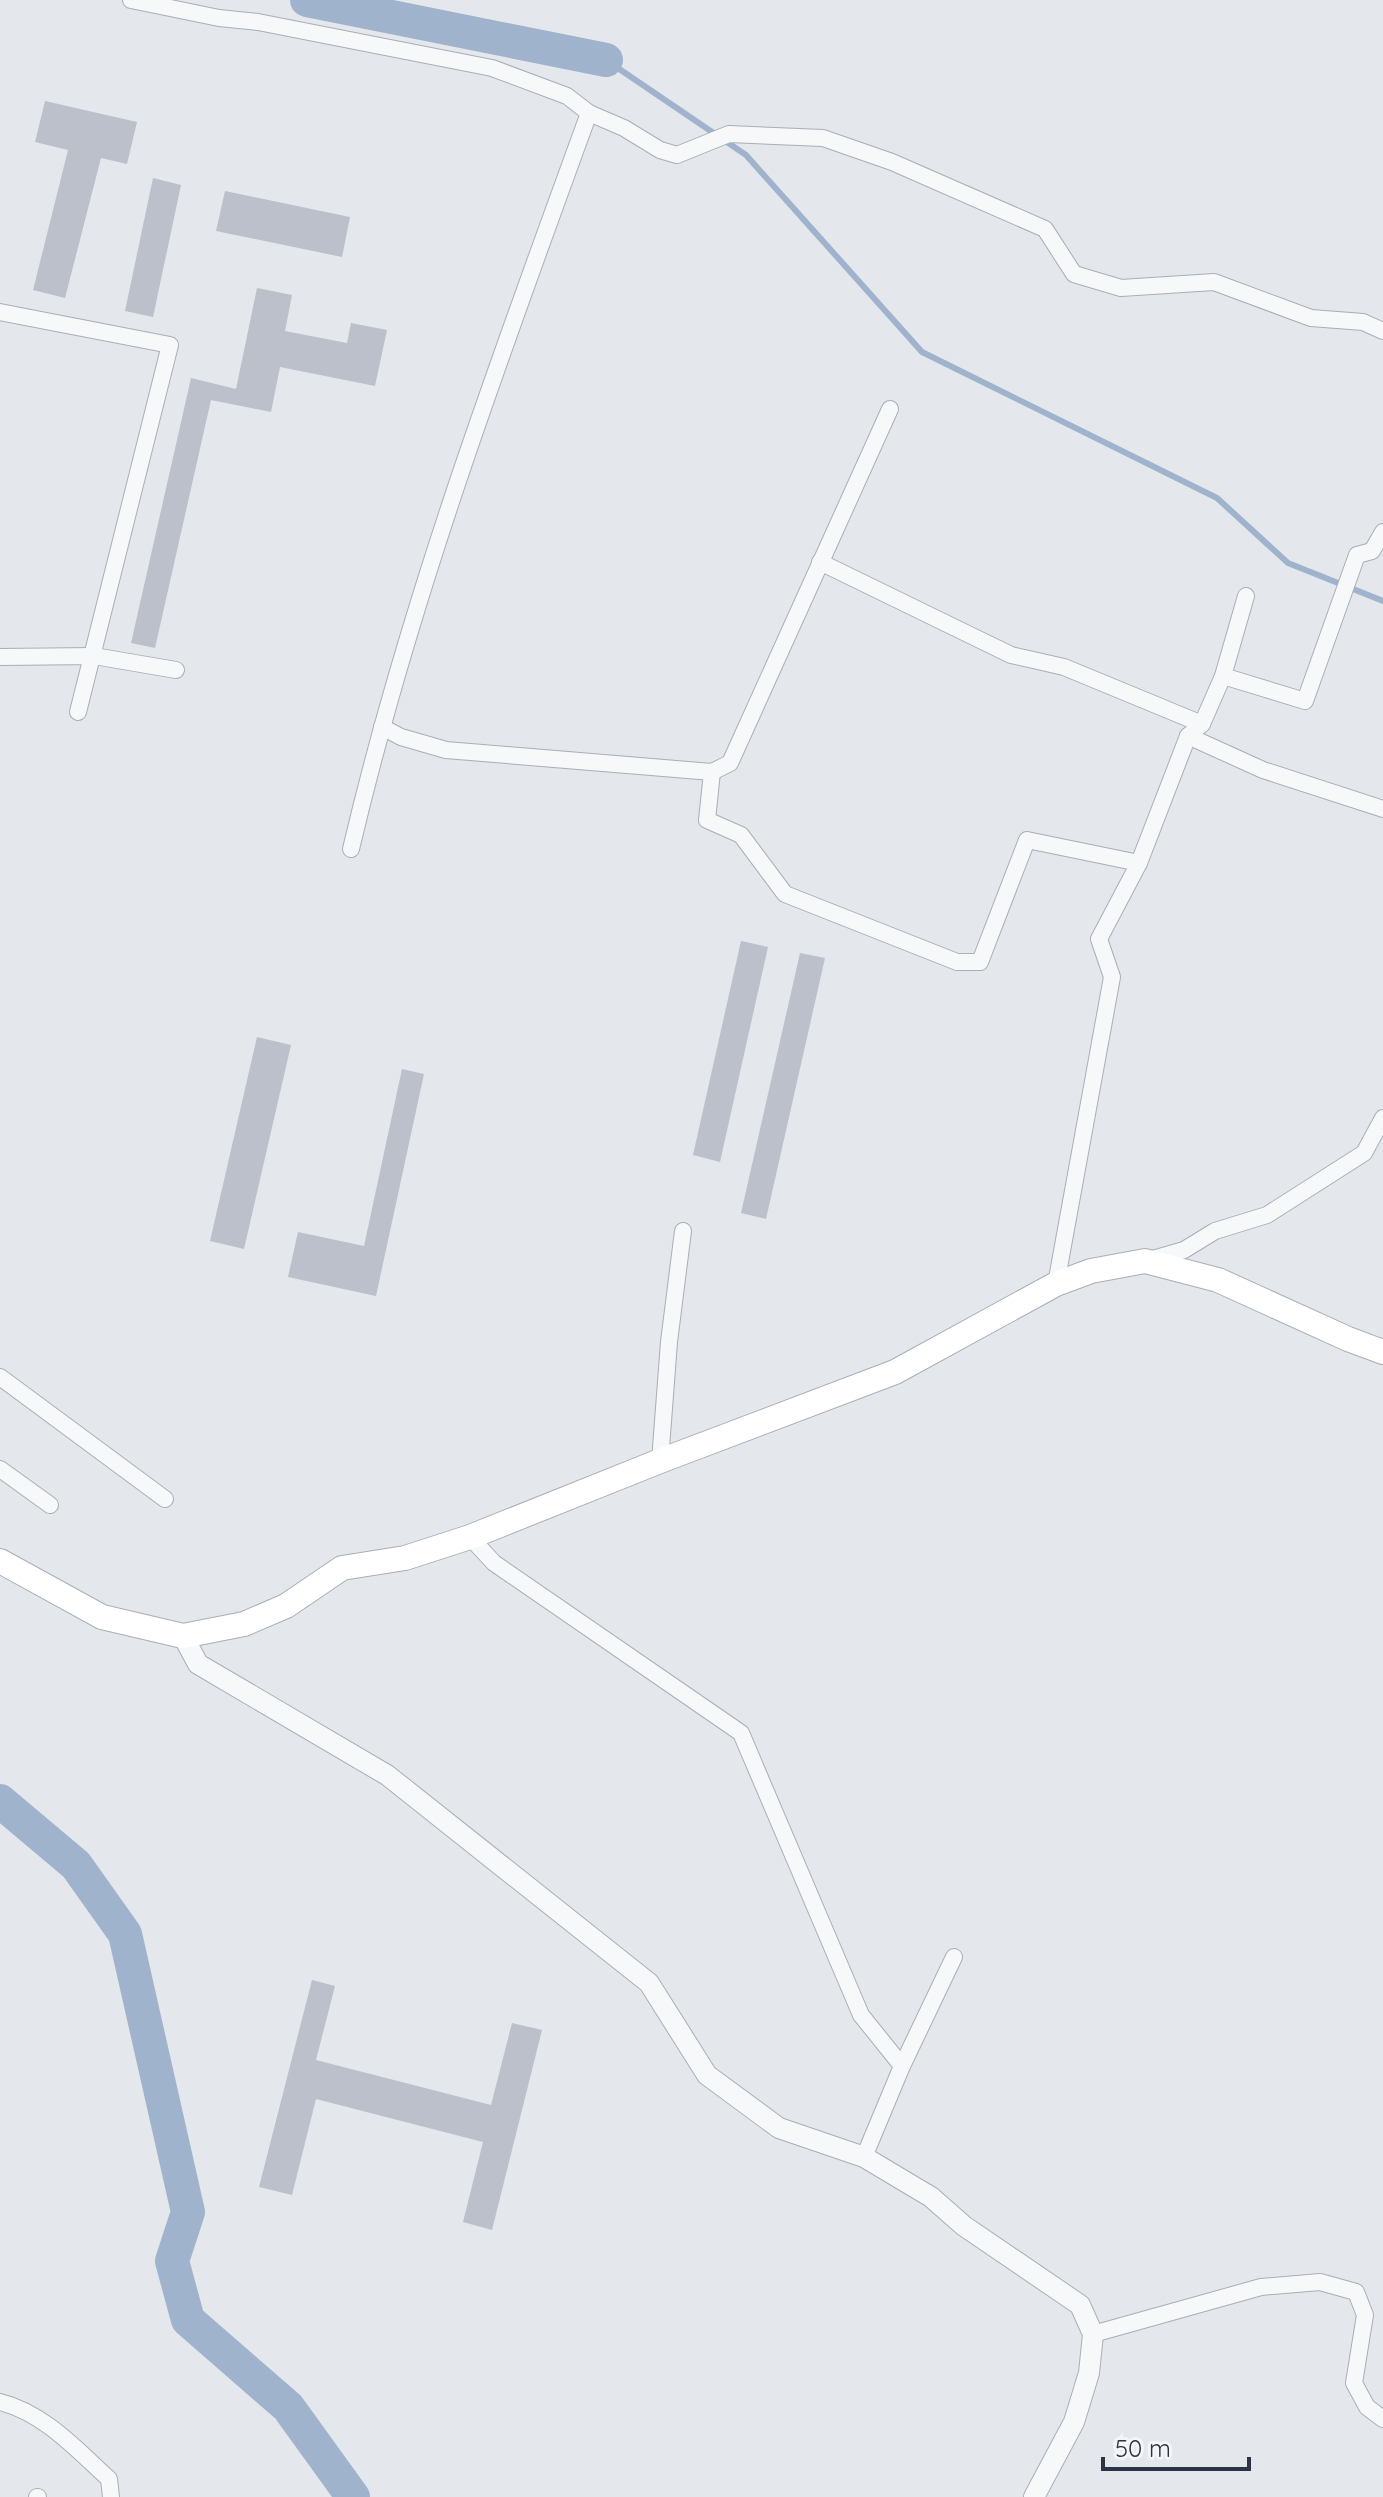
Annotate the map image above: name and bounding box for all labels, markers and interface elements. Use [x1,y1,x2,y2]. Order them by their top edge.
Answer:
scale bar [1103,2421,1249,2471]
text: 50 m [1115,2433,1171,2463]

